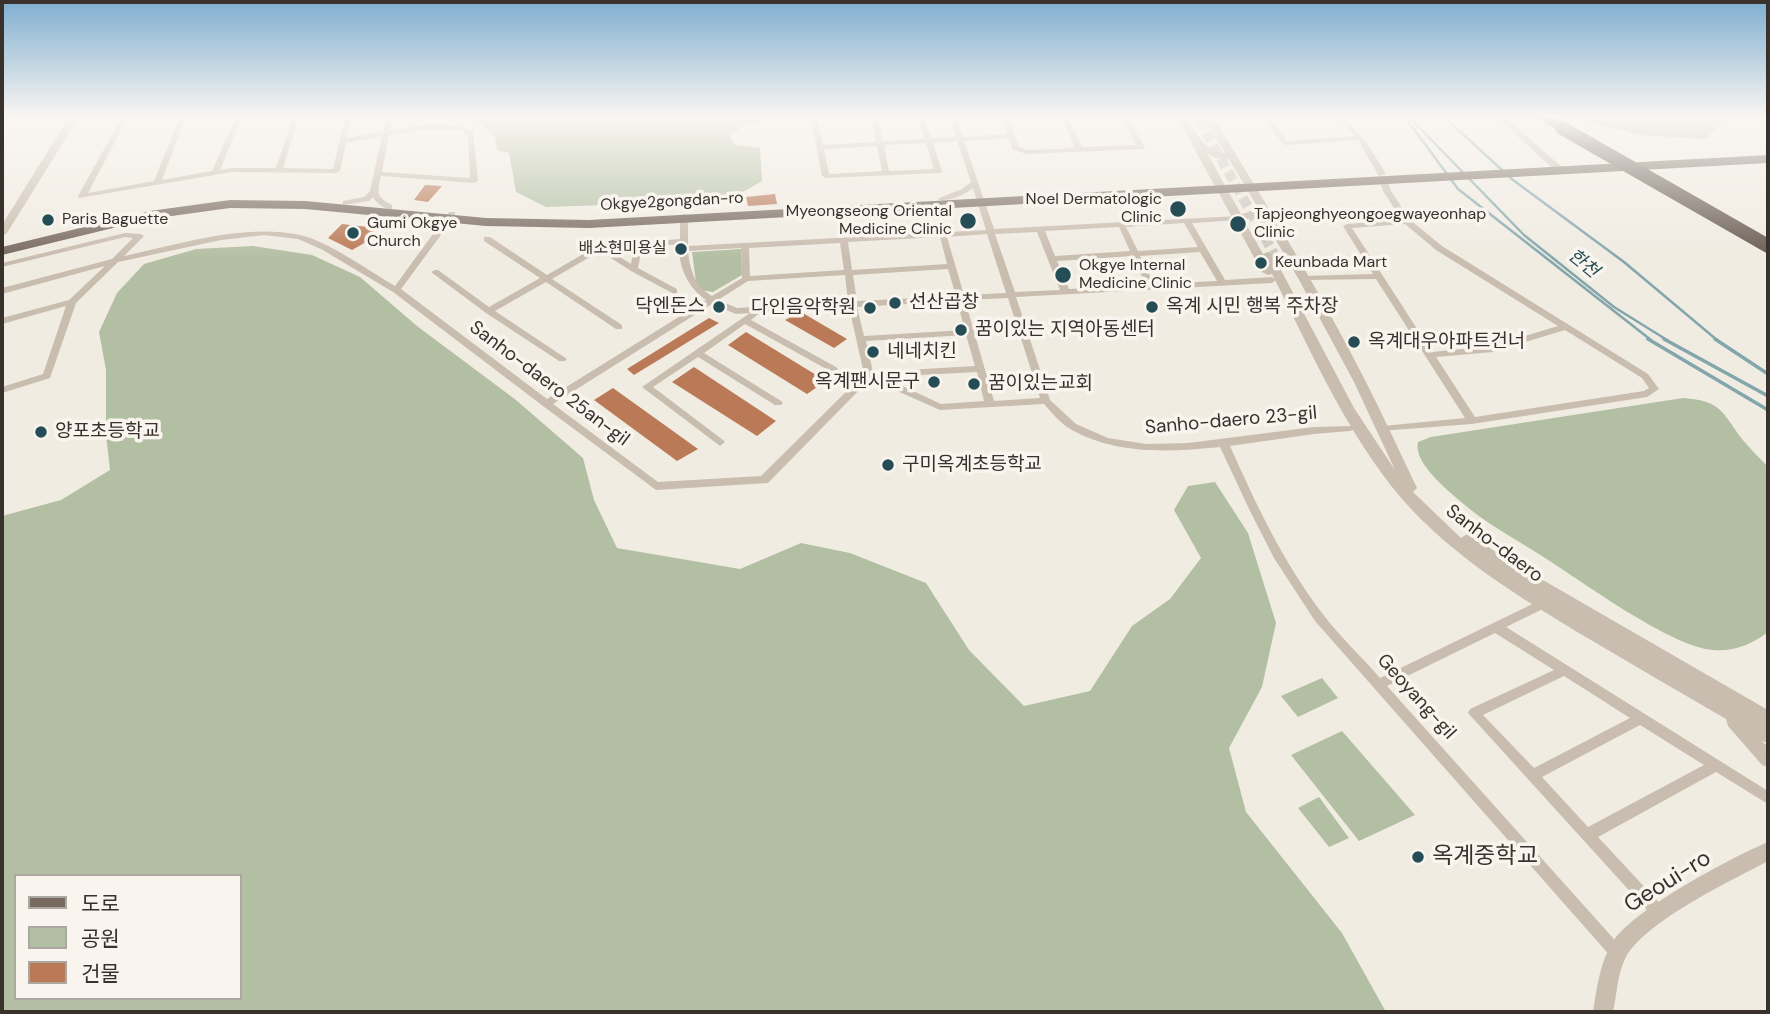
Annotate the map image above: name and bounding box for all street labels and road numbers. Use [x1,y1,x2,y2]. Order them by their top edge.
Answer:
street label: Okgye2gongdan-ro [600,189,744,215]
street label: Sanho-daero 25an-gil [465,316,633,452]
street label: Sanho-daero 23-gil [1144,402,1318,440]
street label: Sanho-daero [1441,500,1547,588]
street label: Geoyang-gil [1372,650,1460,744]
street label: Geoui-ro [1620,845,1716,919]

